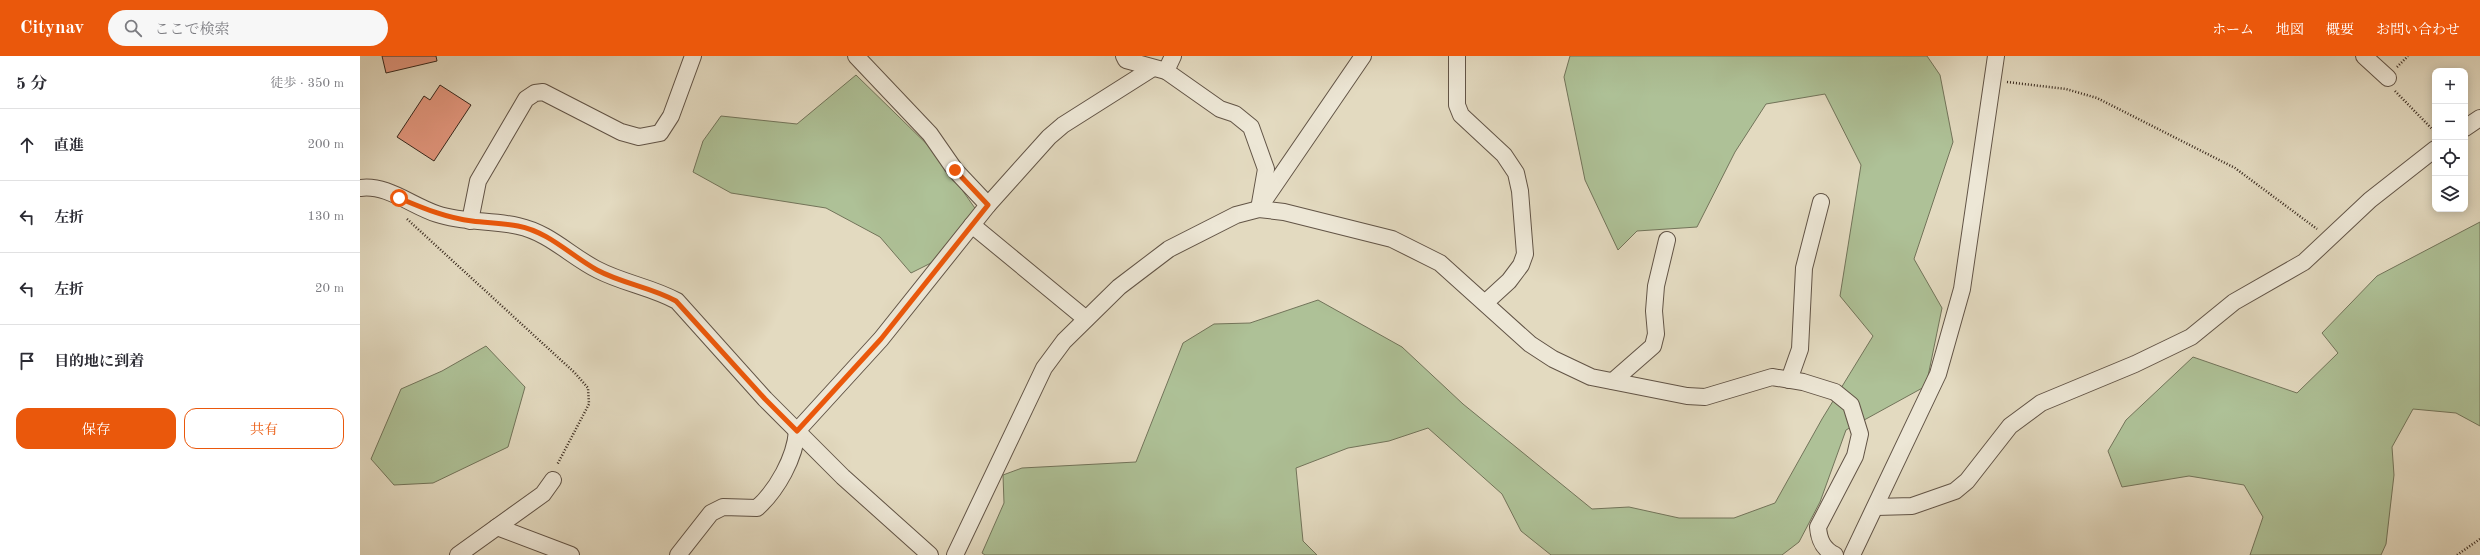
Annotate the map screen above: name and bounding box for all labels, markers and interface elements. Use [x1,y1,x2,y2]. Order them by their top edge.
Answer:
search box [108,10,388,46]
icon: search [122,17,144,39]
text: Citynav [20,19,84,38]
text: ここで検索 [154,23,229,38]
text: ホーム [2212,23,2254,37]
text: 地図 [2276,23,2304,37]
text: 概要 [2326,23,2354,37]
text: お問い合わせ [2376,23,2460,37]
map controls [2432,68,2468,212]
button: + [2432,68,2468,104]
text: 5 分 [16,76,48,93]
text: 徒歩 · 350 m [270,77,344,90]
button: − [2432,104,2468,140]
icon: ahead [16,134,38,156]
text: 200 m [307,138,344,151]
text: 直進 [54,139,84,154]
button: locate [2432,140,2468,176]
route end [946,161,964,179]
button: layers [2432,176,2468,212]
route start [390,189,408,207]
icon: left [16,206,38,228]
text: 130 m [307,210,344,223]
text: 左折 [54,211,84,226]
icon: left [16,278,38,300]
text: 20 m [315,282,344,295]
text: 左折 [54,283,84,298]
icon: arrive [16,350,38,372]
text: 目的地に到着 [54,355,144,370]
button: 保存 [16,408,176,449]
button: 共有 [184,408,344,449]

